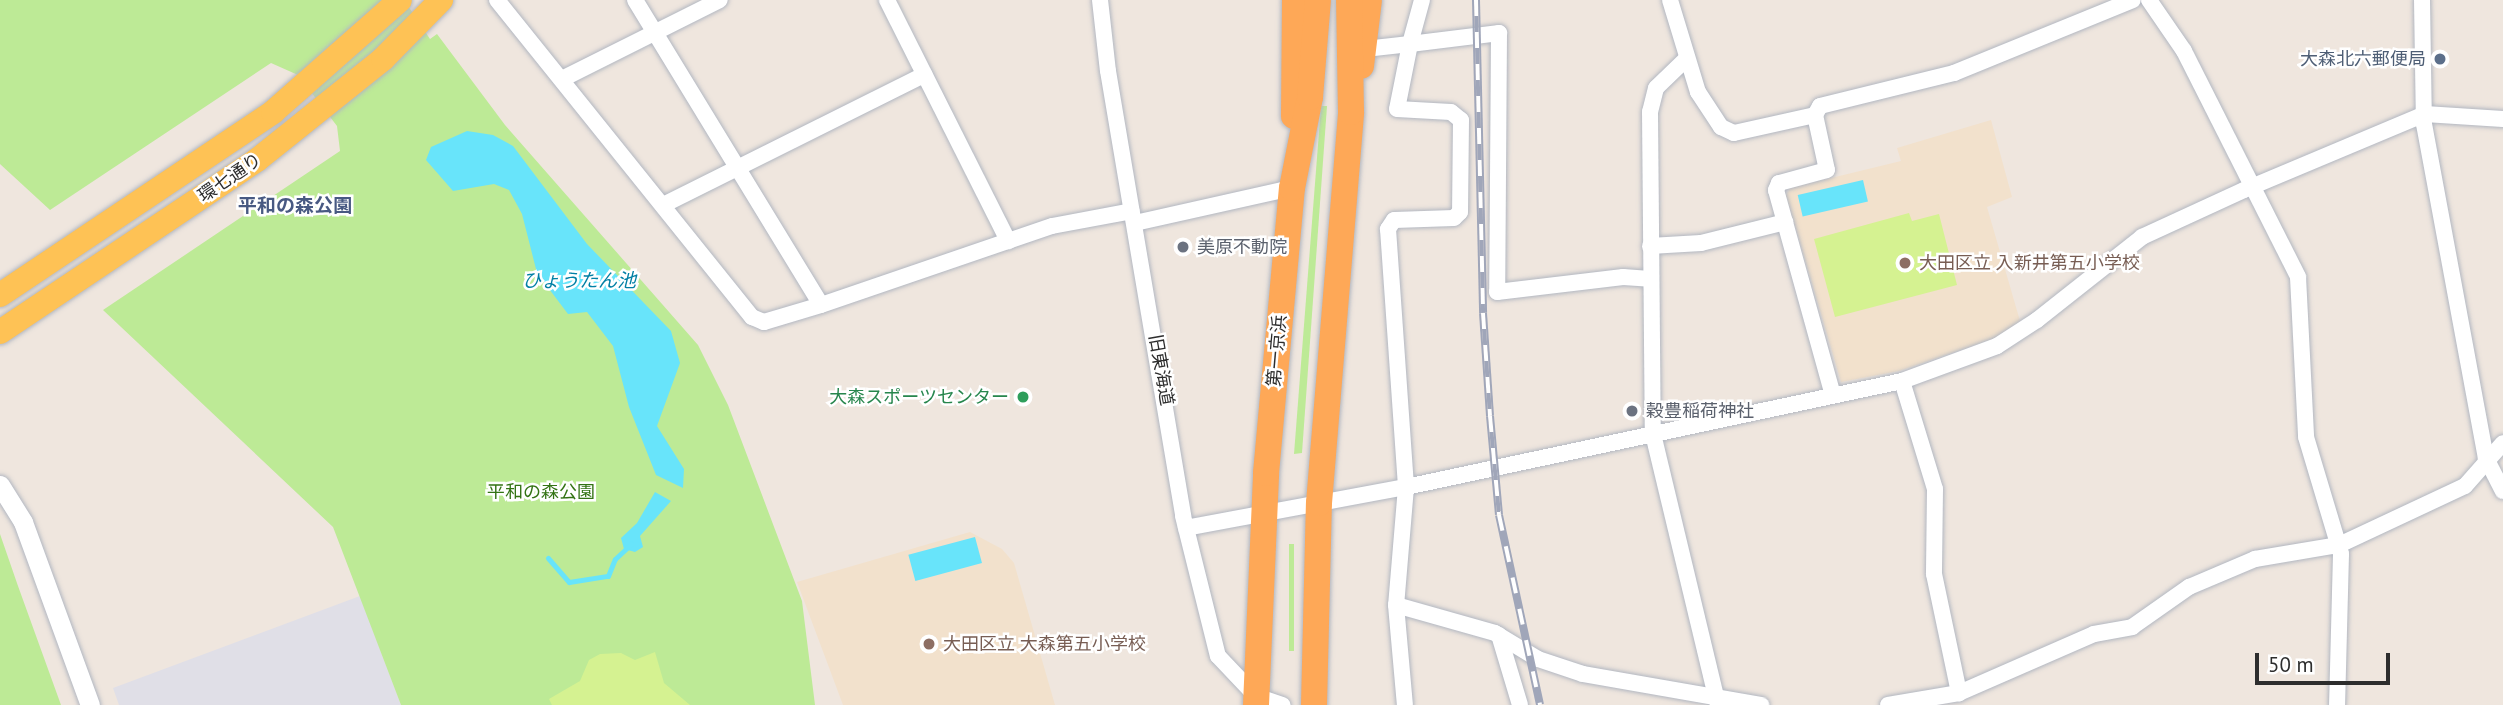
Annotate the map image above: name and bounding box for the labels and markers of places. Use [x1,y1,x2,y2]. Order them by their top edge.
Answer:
place label: 大森北六郵便局 [2300,48,2426,70]
marker: 大森北六郵便局 [2432,51,2448,67]
place label: 美原不動院 [1197,236,1287,258]
marker: 美原不動院 [1175,239,1191,255]
place label: 大田区立 入新井第五小学校 [1919,252,2140,274]
marker: 大田区立 入新井第五小学校 [1897,255,1913,271]
place label: 大森スポーツセンター [829,386,1009,408]
marker: 大森スポーツセンター [1015,389,1031,405]
place label: 穀豊稲荷神社 [1646,400,1754,422]
marker: 穀豊稲荷神社 [1624,403,1640,419]
place label: 大田区立 大森第五小学校 [943,633,1146,655]
marker: 大田区立 大森第五小学校 [921,636,937,652]

